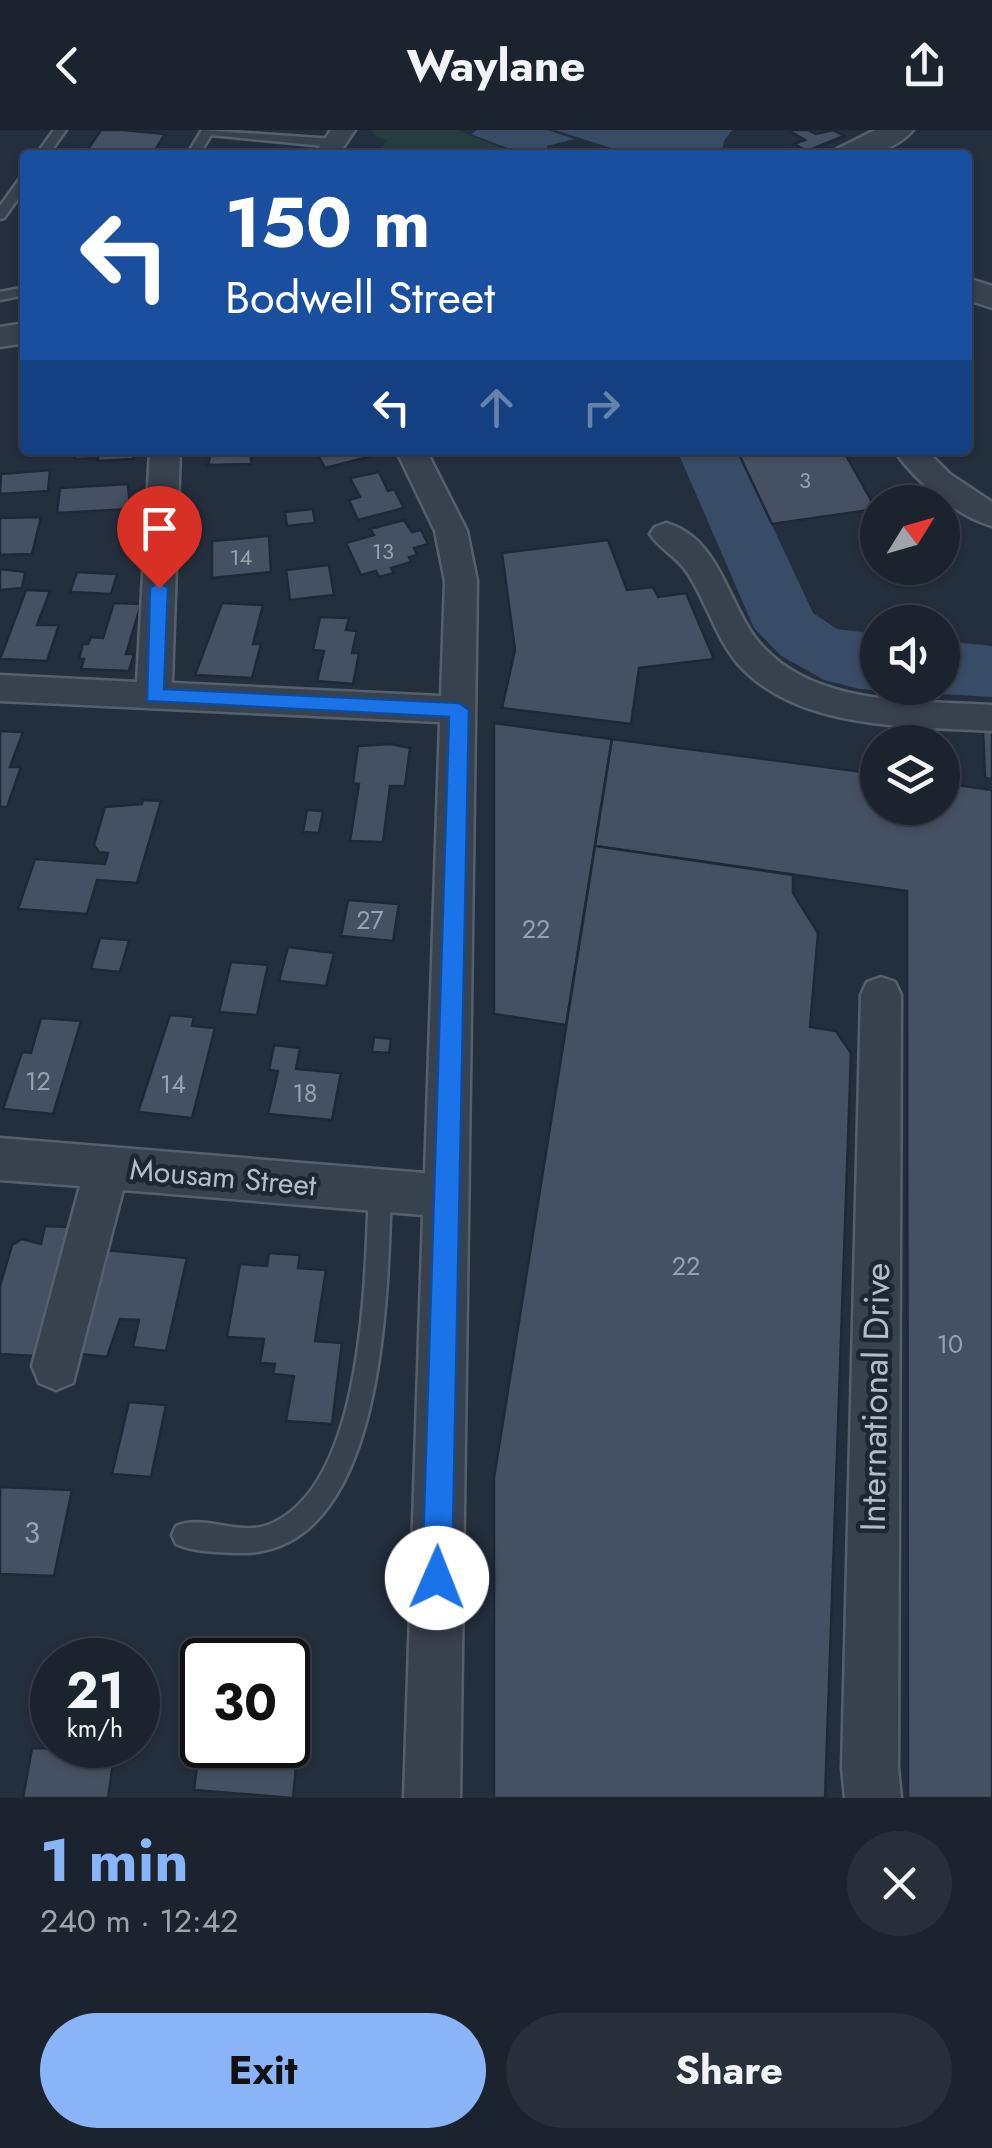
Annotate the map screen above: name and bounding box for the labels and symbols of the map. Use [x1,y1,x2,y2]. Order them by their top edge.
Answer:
house number: 3 [799,464,811,496]
north arrow [860,485,960,585]
pin [117,486,202,589]
house number: 13 [372,535,394,567]
house number: 14 [230,541,253,573]
house number: 27 [356,902,384,938]
house number: 22 [522,911,550,947]
house number: 12 [25,1063,51,1099]
house number: 14 [160,1066,186,1102]
house number: 18 [293,1075,317,1111]
street label: Mousam Street [128,1147,319,1207]
house number: 22 [672,1248,700,1284]
street label: International Drive [848,1262,902,1532]
house number: 10 [937,1326,963,1362]
house number: 3 [24,1511,40,1554]
position arrow [385,1526,489,1630]
speed limit sign: 30 [180,1638,310,1768]

